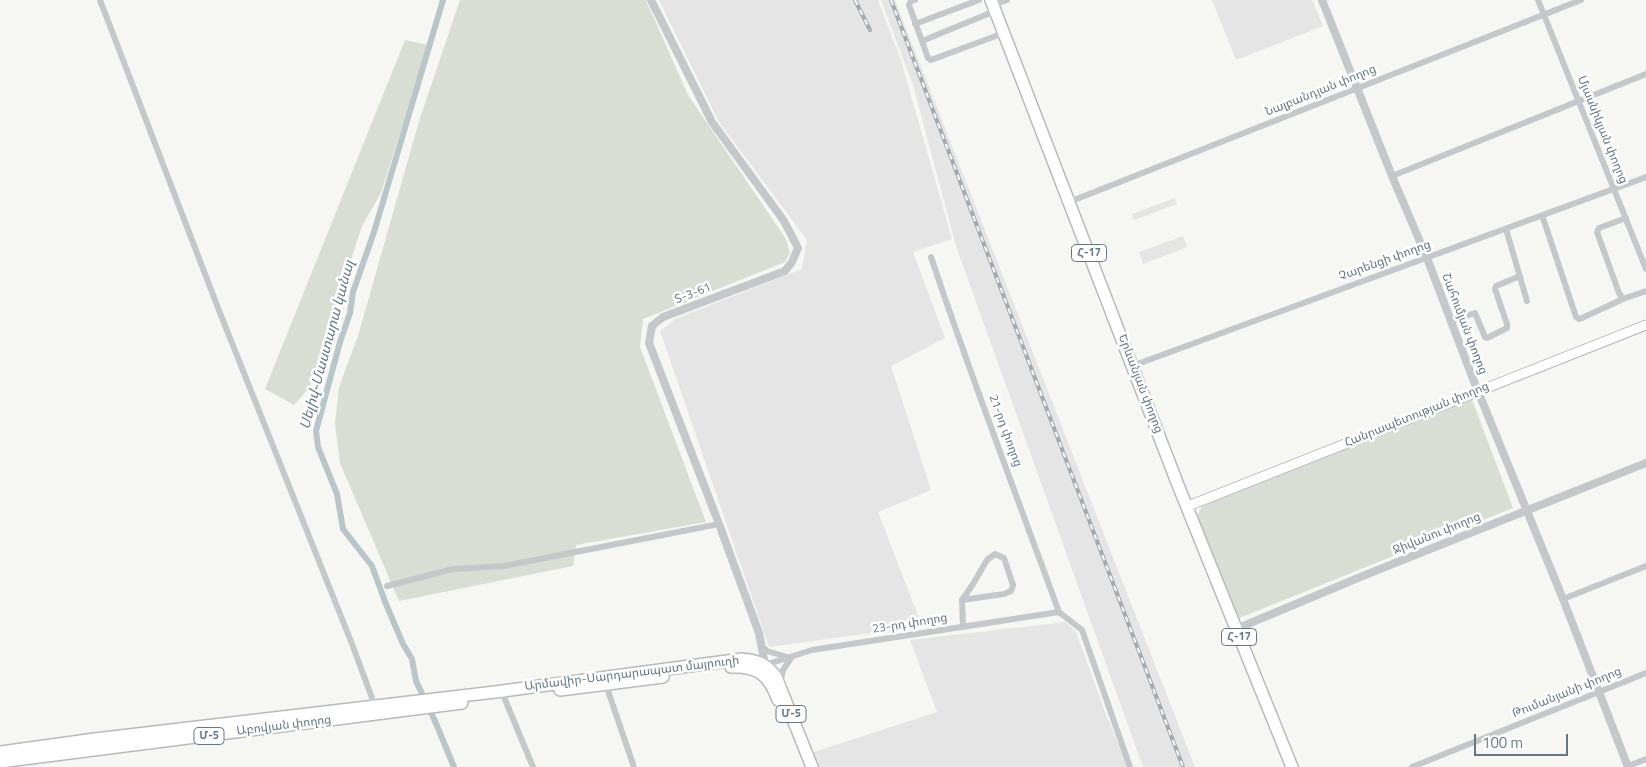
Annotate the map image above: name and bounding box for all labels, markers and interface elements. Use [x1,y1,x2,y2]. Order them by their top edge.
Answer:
street label: Նալբանդյան փողոց [1264,62,1378,120]
street label: Մյասնիկյան փողոց [1574,74,1630,186]
street label: Չարենցի փողոց [1337,238,1433,284]
road number: Հ-17 [1072,244,1106,262]
water label: Սելիվ֊Մաստարա կանալ [297,259,359,431]
street label: Շահումյան փողոց [1438,271,1490,377]
street label: Տ-3-61 [673,281,713,307]
street label: Երևանյան փողոց [1114,332,1166,436]
street label: Հանրապետության փողոց [1343,379,1491,451]
street label: 21-րդ փողոց [985,393,1025,469]
street label: Ջիվանու փողոց [1391,510,1483,558]
street label: 23-րդ փողոց [871,611,949,637]
road number: Հ-17 [1222,628,1256,646]
street label: Արմավիր-Սարդարապատ մայրուղի [524,654,740,694]
street label: Թումանյանի փողոց [1510,664,1624,722]
road number: Մ-5 [776,706,806,722]
street label: Աբովյան փողոց [236,713,332,739]
scale bar [1476,724,1570,756]
road number: Մ-5 [194,728,224,744]
text: 100 m [1482,731,1523,754]

